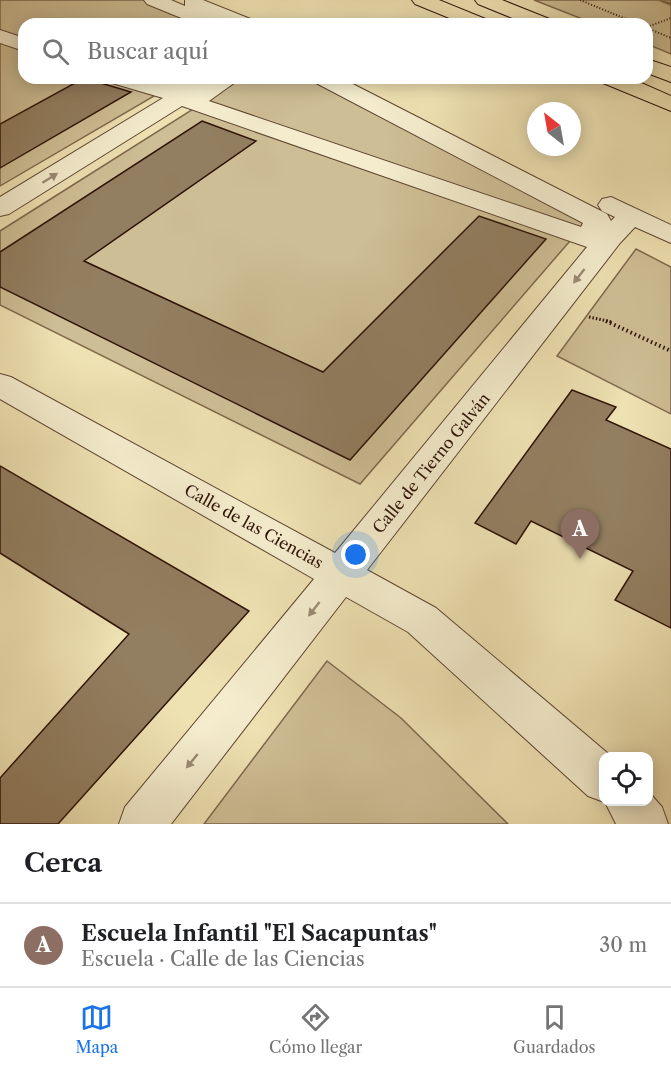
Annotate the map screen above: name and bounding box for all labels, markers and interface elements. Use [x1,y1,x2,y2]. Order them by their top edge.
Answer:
search box [18,18,653,84]
icon: search [39,35,72,68]
text: Buscar aquí [87,38,209,65]
north arrow [527,102,581,156]
one-way arrow [42,172,58,183]
one-way arrow [574,268,586,283]
street label: Calle de Tierno Galván [368,389,494,537]
street label: Calle de las Ciencias [181,479,327,573]
pin: A [560,510,600,559]
your location [341,540,370,569]
one-way arrow [308,601,321,616]
map controls [599,752,653,806]
button: locate [599,752,653,806]
one-way arrow [186,753,199,769]
text: Cerca [24,847,102,879]
text: Escuela Infantil "El Sacapuntas" [81,920,437,947]
text: A [36,933,51,957]
text: 30 m [599,933,647,957]
text: Escuela · Calle de las Ciencias [81,947,365,971]
tab: Mapa [75,1001,118,1057]
tab: Cómo llegar [269,1001,362,1057]
tab: Guardados [513,1001,596,1057]

